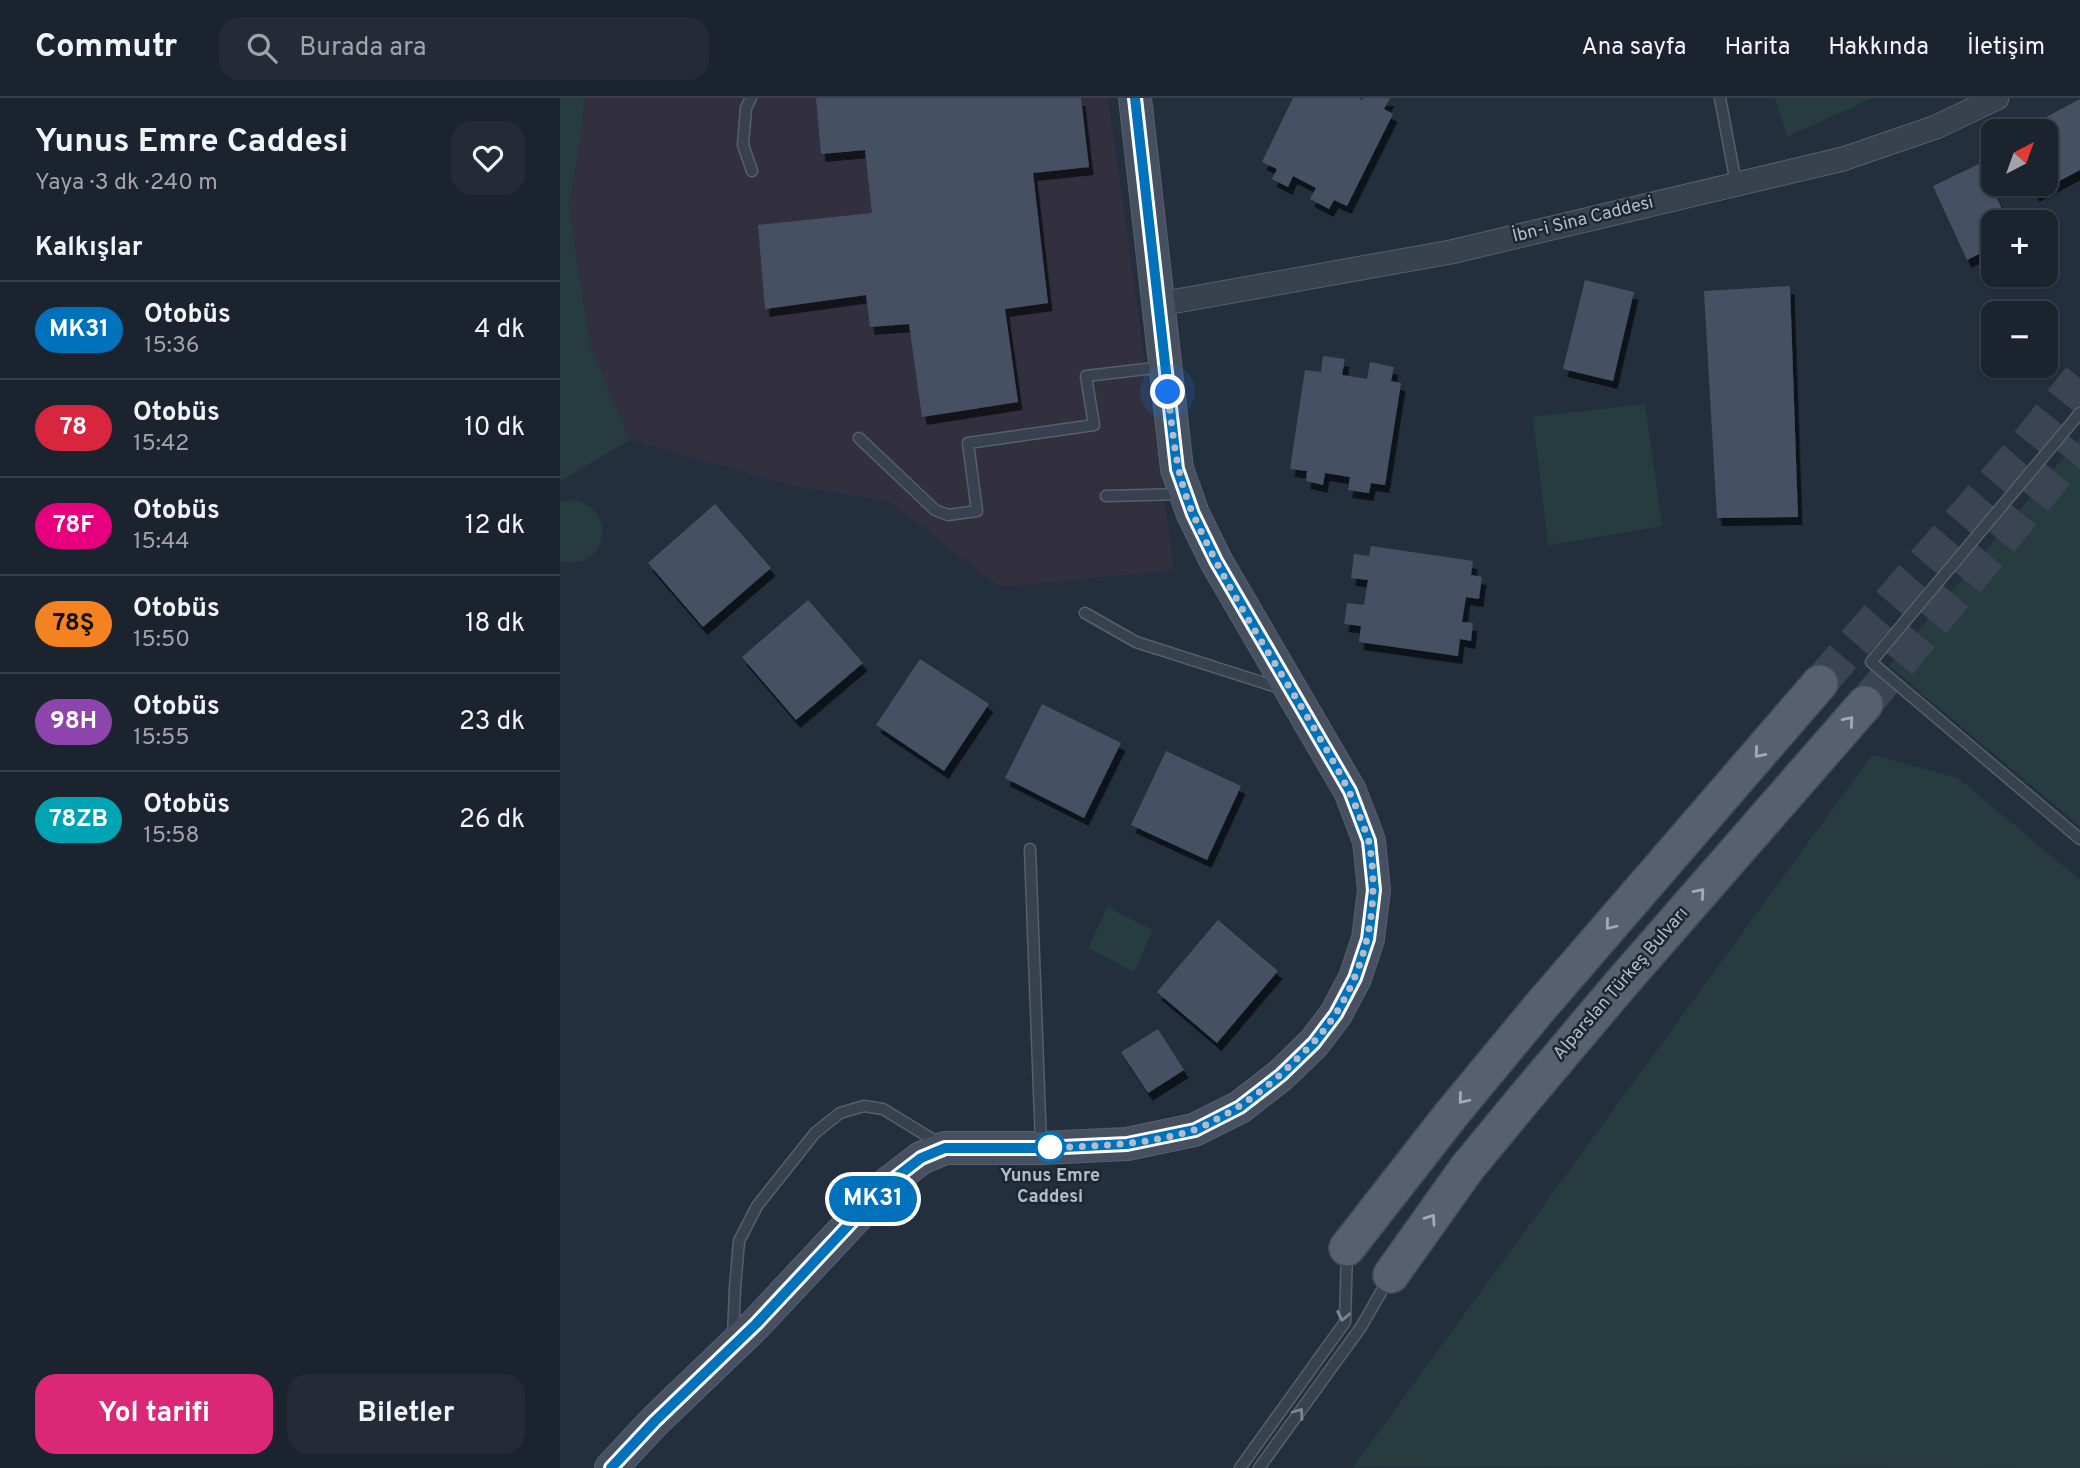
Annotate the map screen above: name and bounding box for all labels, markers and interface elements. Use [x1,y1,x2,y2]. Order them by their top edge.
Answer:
search box [219,17,709,80]
text: Commutr [35,27,177,69]
icon: search [243,29,281,67]
text: Burada ara [299,32,426,65]
text: Ana sayfa [1581,33,1686,63]
text: Harita [1724,33,1790,63]
text: Hakkında [1828,33,1929,63]
text: İletişim [1967,33,2045,63]
north arrow [1981,119,2058,196]
map controls [1981,119,2058,378]
button: heart [451,121,525,195]
text: Yunus Emre Caddesi [35,122,348,164]
text: Yaya · 3 dk · 240 m [35,169,218,198]
street label: İbn-i Sina Caddesi [1510,189,1656,249]
button: + [1981,210,2058,287]
text: Kalkışlar [35,232,143,265]
text: Otobüs [144,299,231,332]
button: − [1981,301,2058,378]
text: 4 dk [474,314,525,347]
text: MK31 [49,315,109,345]
text: 15:36 [144,332,200,361]
your location [1150,374,1185,409]
text: Otobüs [133,397,220,430]
text: 10 dk [464,412,525,445]
text: 78 [60,413,87,443]
text: 15:42 [133,430,189,459]
text: Otobüs [133,495,220,528]
text: 12 dk [465,510,525,543]
text: 78F [53,511,94,541]
text: 15:44 [133,528,190,557]
text: Otobüs [133,593,220,626]
text: 18 dk [465,608,525,641]
text: 78Ş [53,609,94,639]
text: 15:50 [133,626,190,655]
text: Otobüs [133,691,220,724]
text: 23 dk [459,706,525,739]
text: 98H [50,707,97,737]
one-way arrow [1841,716,1853,729]
text: 15:55 [133,724,190,753]
one-way arrow [1755,745,1767,758]
text: Otobüs [143,789,230,822]
text: 26 dk [459,804,525,837]
text: 78ZB [49,805,108,835]
text: 15:58 [143,822,200,851]
one-way arrow [1692,888,1704,901]
street label: Alparslan Türkeş Bulvarı [1548,903,1694,1065]
one-way arrow [1606,916,1618,929]
one-way arrow [1459,1091,1472,1104]
marker: Yunus Emre Caddesi [1035,1132,1065,1162]
place label: Yunus Emre Caddesi [1000,1165,1100,1209]
line badge: MK31 [824,1176,922,1222]
text: MK31 [843,1184,903,1214]
one-way arrow [1423,1214,1435,1227]
one-way arrow [1336,1310,1351,1321]
button: Yol tarifi [35,1374,273,1454]
button: Biletler [287,1374,525,1454]
one-way arrow [1291,1408,1303,1420]

